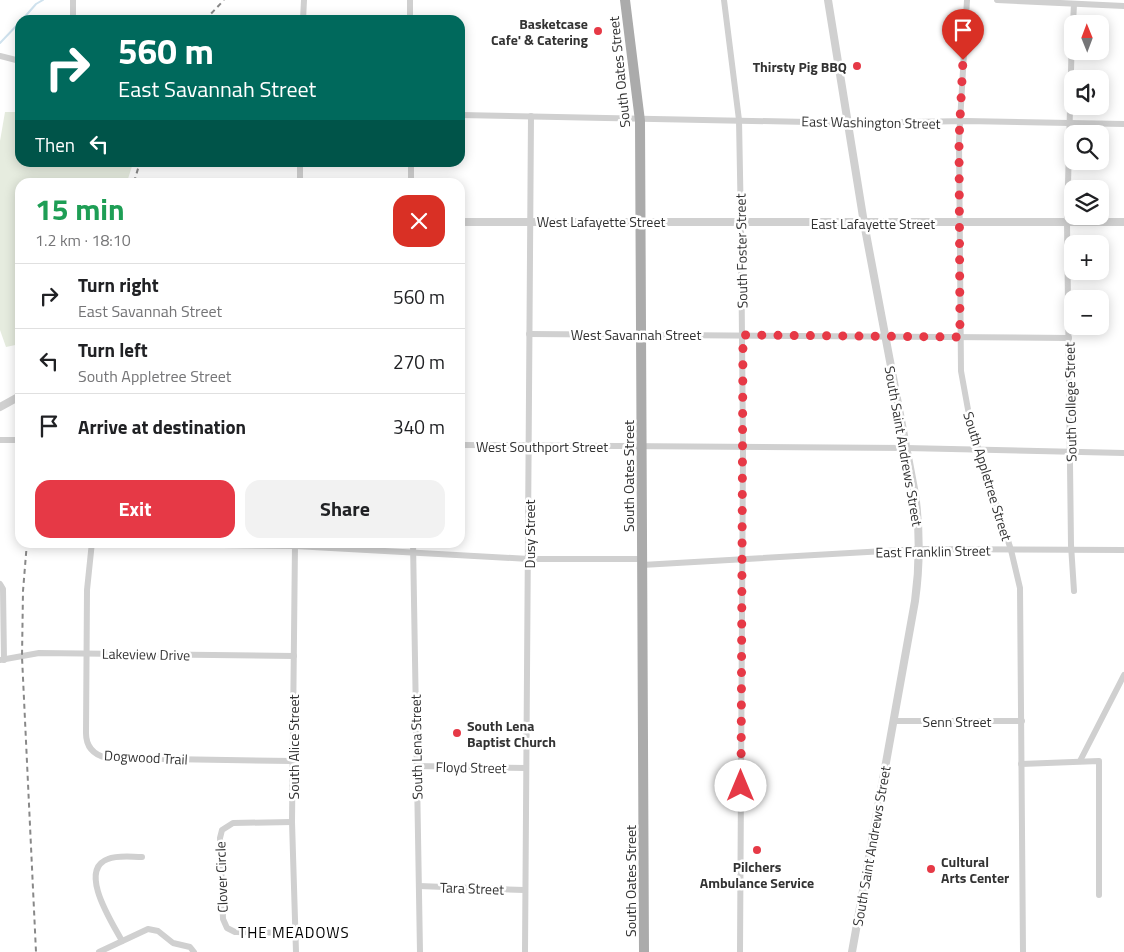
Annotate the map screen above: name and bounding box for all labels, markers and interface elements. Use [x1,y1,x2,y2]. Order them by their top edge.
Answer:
pin [942,9,984,60]
place label: Basketcase Cafe' & Catering [491,13,589,50]
street label: South Oates Street [603,15,635,129]
north arrow [1064,15,1109,60]
map controls [1064,15,1109,335]
icon: arrive [949,16,977,44]
text: 560 m [118,24,214,78]
marker: Basketcase Cafe' & Catering [592,25,604,37]
icon: right [35,35,100,100]
place label: Thirsty Pig BBQ [753,56,847,77]
marker: Thirsty Pig BBQ [851,60,863,72]
button: sound [1064,70,1109,115]
text: East Savannah Street [118,72,316,106]
street label: East Washington Street [801,110,941,134]
button: search [1064,125,1109,170]
text: Then [35,130,75,159]
icon: left [85,130,113,158]
button: layers [1064,180,1109,225]
text: 15 min [35,186,125,232]
street label: South Foster Street [729,193,753,309]
button: close [393,195,445,247]
street label: West Lafayette Street [537,211,665,232]
street label: East Lafayette Street [811,213,935,234]
text: 1.2 km · 18:10 [35,228,131,252]
button: + [1064,235,1109,280]
text: Turn right [78,270,159,299]
icon: right [35,282,63,310]
text: 560 m [393,282,445,311]
button: − [1064,290,1109,335]
text: East Savannah Street [78,299,222,323]
street label: West Savannah Street [571,324,701,345]
text: Turn left [78,335,148,364]
street label: South College Street [1058,342,1082,462]
icon: left [35,347,63,375]
text: 270 m [393,347,445,376]
text: South Appletree Street [78,364,231,388]
street label: South Saint Andrews Street [880,364,928,528]
street label: South Appletree Street [958,409,1018,543]
icon: arrive [35,412,63,440]
text: Arrive at destination [78,412,246,441]
text: 340 m [393,412,445,441]
street label: South Oates Street [618,420,639,532]
street label: West Southport Street [476,436,608,457]
button: Exit [35,480,235,538]
button: Share [245,480,445,538]
street label: Dusy Street [519,500,540,568]
street label: East Franklin Street [875,539,991,563]
street label: Lakeview Drive [102,643,190,665]
street label: South Lena Street [405,694,427,800]
street label: South Alice Street [283,695,304,799]
street label: Senn Street [923,711,992,732]
place label: South Lena Baptist Church [467,715,556,752]
marker: South Lena Baptist Church [451,727,463,739]
street label: Dogwood Trail [104,744,188,770]
street label: Floyd Street [435,756,507,778]
position arrow [714,759,766,811]
street label: South Saint Andrews Street [847,764,895,928]
street label: South Oates Street [620,825,641,937]
street label: Clover Circle [209,841,233,913]
marker: Pilchers Ambulance Service [751,844,763,856]
place label: Cultural Arts Center [941,851,1009,888]
place label: Pilchers Ambulance Service [700,856,814,893]
marker: Cultural Arts Center [925,863,937,875]
street label: Tara Street [440,876,505,900]
district label: THE MEADOWS [238,921,350,944]

